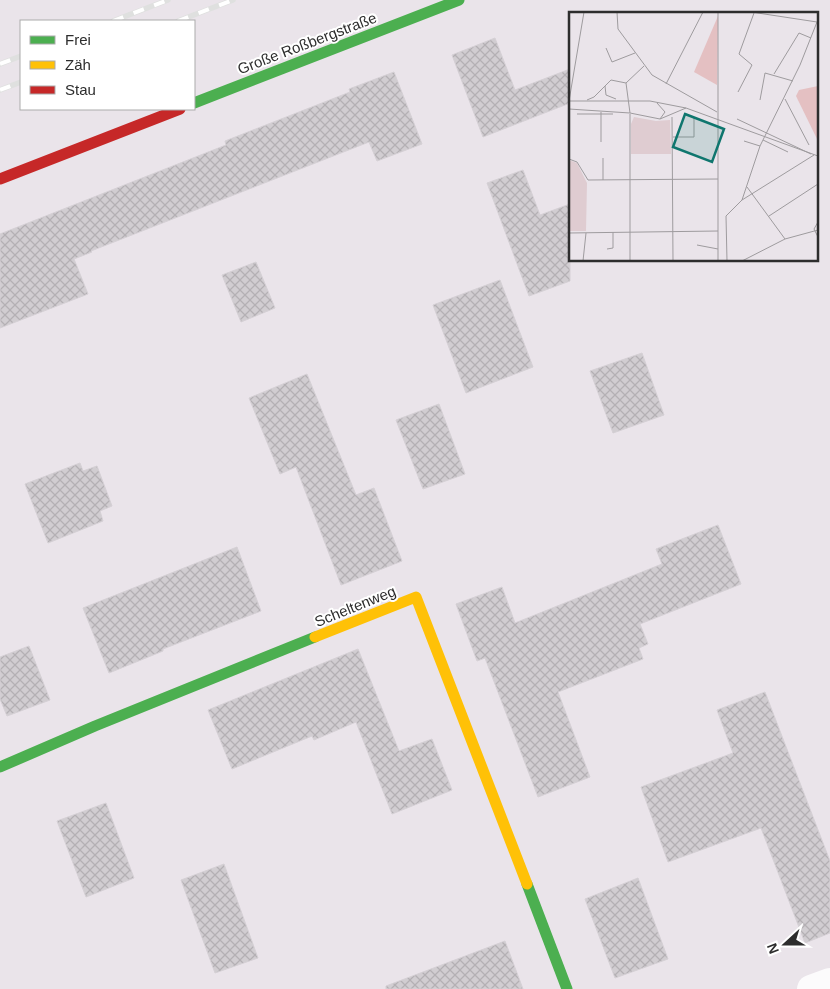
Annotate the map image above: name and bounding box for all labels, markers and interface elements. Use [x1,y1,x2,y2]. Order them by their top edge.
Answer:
street label: Große Roßbergstraße [235,9,379,77]
inset map [569,12,818,261]
legend [20,20,195,110]
text: Frei [65,31,91,48]
text: Zäh [65,56,91,73]
text: Stau [65,81,96,98]
street label: Scheltenweg [312,582,398,630]
north arrow [760,919,810,969]
text: N [764,941,782,956]

